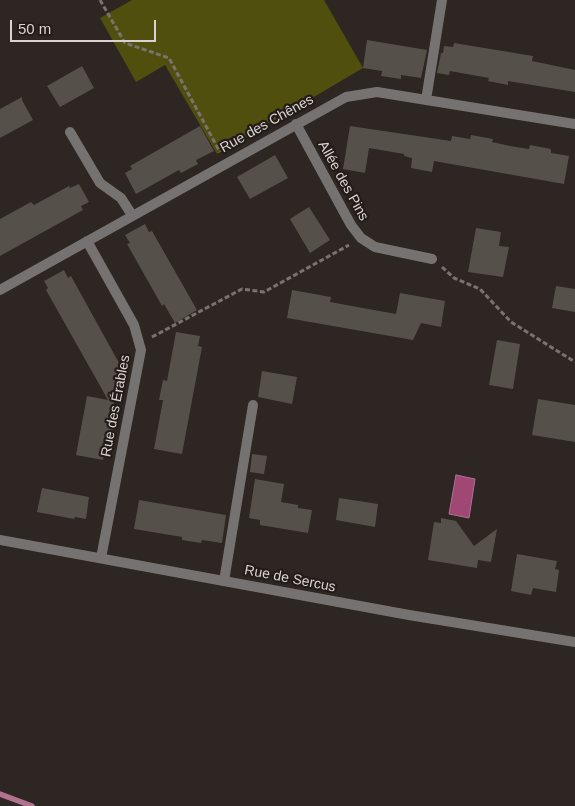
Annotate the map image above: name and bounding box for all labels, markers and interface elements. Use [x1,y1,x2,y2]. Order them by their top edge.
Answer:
scale bar [12,10,159,42]
text: 50 m [18,20,51,37]
street label: Rue des Chênes [217,91,317,157]
street label: Allée des Pins [314,138,372,224]
street label: Rue des Érables [98,354,134,458]
street label: Rue de Sercus [243,562,337,596]

